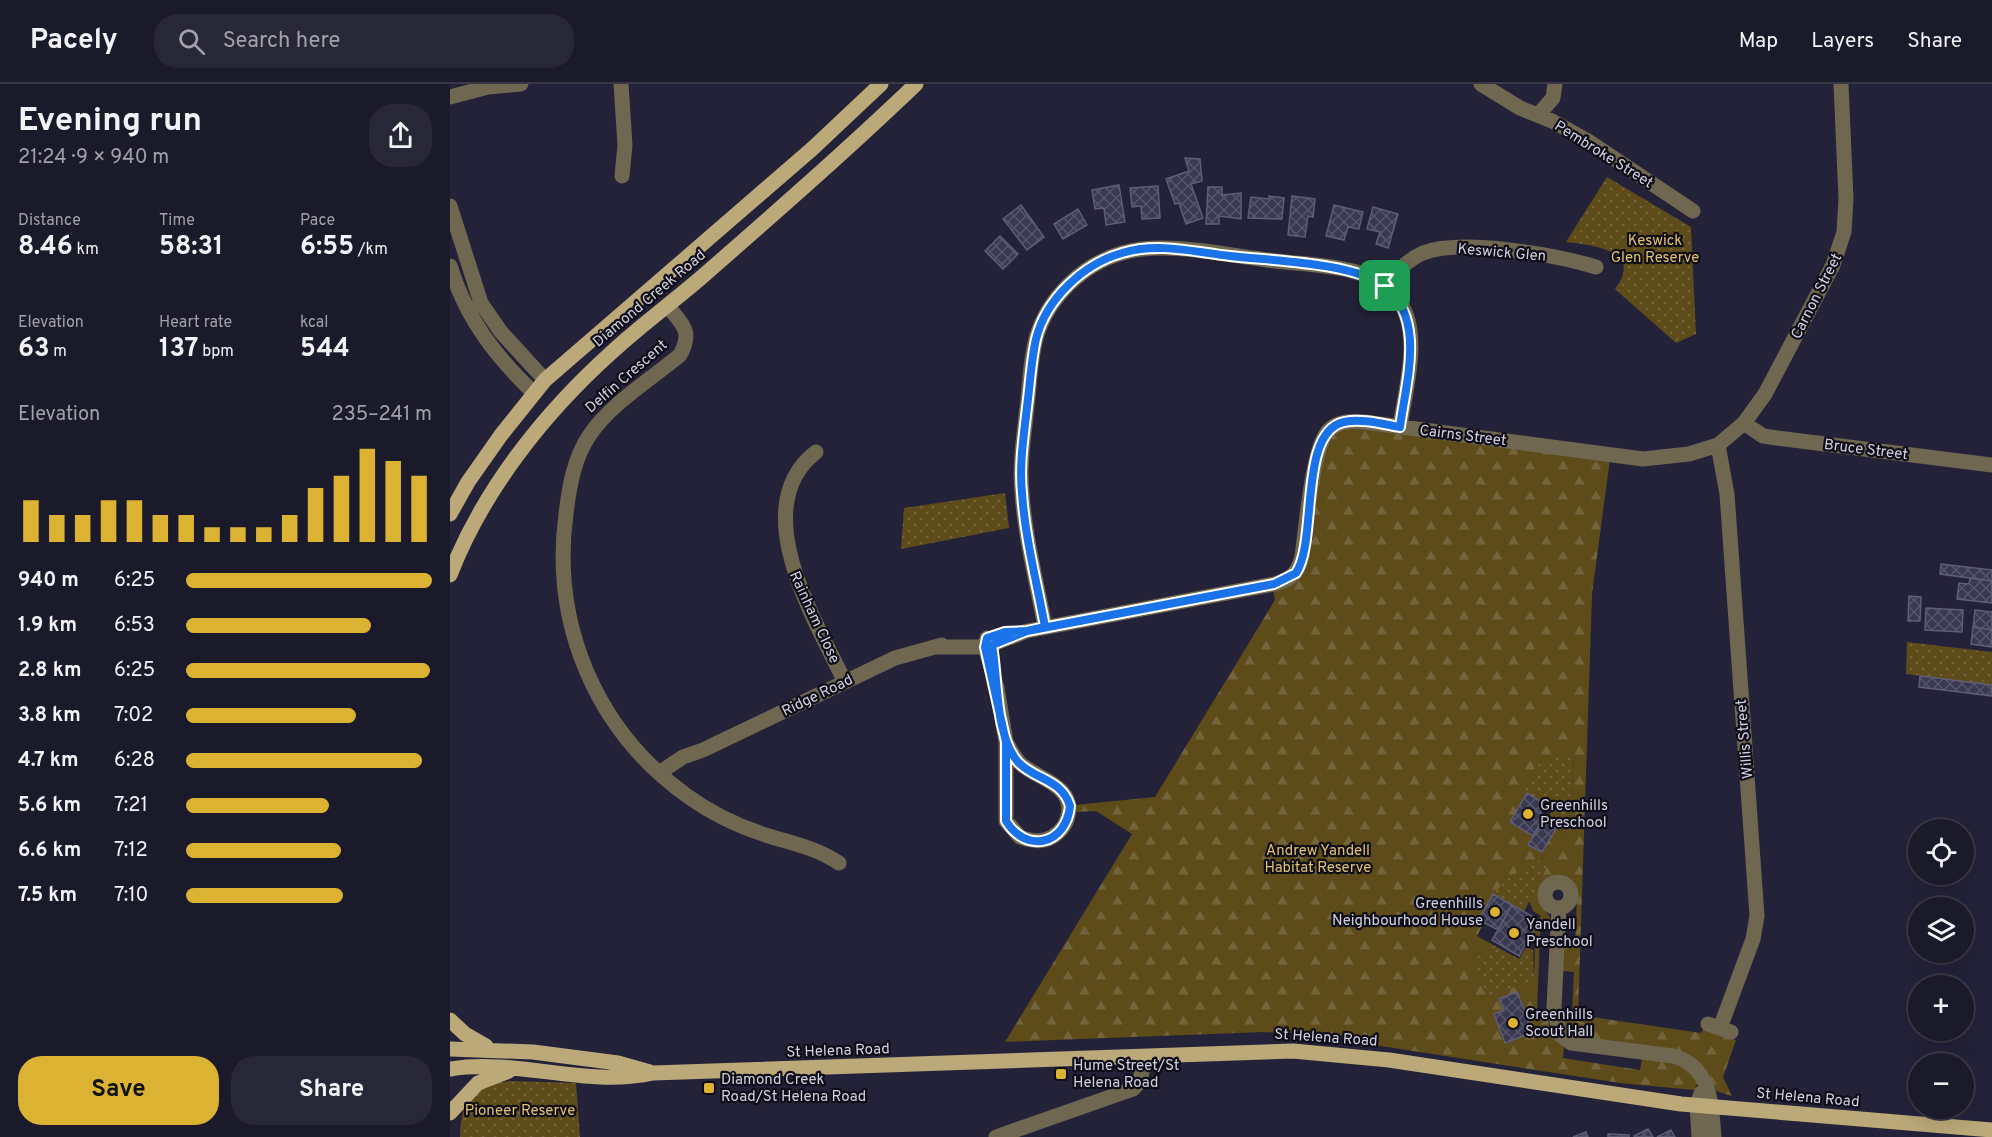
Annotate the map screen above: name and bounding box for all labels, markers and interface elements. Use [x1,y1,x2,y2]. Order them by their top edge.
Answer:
search box [154,14,574,68]
text: Pacely [30,23,118,59]
icon: search [175,25,208,58]
text: Search here [223,28,340,55]
text: Map [1739,28,1778,55]
text: Layers [1811,28,1874,55]
text: Share [1907,28,1962,55]
text: Evening run [18,101,202,143]
button: share [369,104,432,167]
street label: Pembroke Street [1550,117,1656,193]
text: 21:24 · 9 × 940 m [18,145,169,171]
text: Distance [18,211,81,231]
text: Time [159,211,195,231]
text: Pace [300,211,335,231]
text: 8.46 [18,231,73,264]
text: 58:31 [159,231,224,264]
text: 6:55 [300,231,354,264]
park label: Keswick Glen Reserve [1611,232,1699,268]
text: km [73,240,99,260]
text: /km [354,240,388,260]
street label: Keswick Glen [1457,240,1547,267]
street label: Diamond Creek Road [590,246,710,352]
street label: Carnon Street [1788,251,1847,343]
pin [1359,260,1410,311]
icon: arrive [1368,269,1401,302]
text: Elevation [18,313,84,333]
text: Heart rate [159,313,232,333]
text: kcal [300,313,328,333]
text: 63 [18,333,50,366]
text: 137 [159,333,199,366]
text: 544 [300,333,350,366]
street label: Delfin Crescent [582,336,672,418]
text: m [50,342,67,362]
text: bpm [199,342,234,362]
text: Elevation [18,402,100,428]
text: 235–241 m [332,402,432,428]
street label: Cairns Street [1418,422,1507,451]
street label: Bruce Street [1823,436,1909,465]
text: 940 m [18,568,79,594]
text: 6:25 [114,568,155,594]
street label: Rainham Close [784,568,843,667]
text: 1.9 km [18,613,77,639]
text: 6:53 [114,613,155,639]
text: 2.8 km [18,658,81,684]
text: 6:25 [114,658,155,684]
street label: Ridge Road [779,671,856,722]
street label: Willis Street [1733,698,1758,780]
text: 3.8 km [18,703,81,729]
text: 7:02 [114,703,153,729]
text: 4.7 km [18,748,78,774]
text: 6:28 [114,748,155,774]
text: 5.6 km [18,793,81,819]
text: 7:21 [114,793,148,819]
place label: Greenhills Preschool [1540,797,1608,833]
marker: Greenhills Preschool [1521,807,1535,821]
map controls [1908,819,1974,1119]
button: locate [1908,819,1974,885]
text: 6.6 km [18,838,81,864]
text: 7:12 [114,838,148,864]
park label: Andrew Yandell Habitat Reserve [1265,842,1371,878]
text: 7.5 km [18,883,77,909]
text: 7:10 [114,883,148,909]
place label: Greenhills Neighbourhood House [1332,895,1483,931]
button: layers [1908,897,1974,963]
marker: Greenhills Neighbourhood House [1488,905,1502,919]
place label: Yandell Preschool [1526,916,1593,952]
marker: Yandell Preschool [1507,926,1521,940]
button: + [1908,975,1974,1041]
place label: Greenhills Scout Hall [1525,1006,1593,1042]
marker: Greenhills Scout Hall [1506,1016,1520,1030]
street label: St Helena Road [1274,1025,1378,1052]
street label: St Helena Road [786,1040,890,1063]
button: − [1908,1053,1974,1119]
button: Save [18,1056,219,1125]
button: Share [231,1056,432,1125]
place label: Hume Street/St Helena Road [1073,1057,1180,1093]
marker: Hume Street/St Helena Road [1054,1067,1068,1081]
place label: Diamond Creek Road/St Helena Road [721,1071,866,1107]
marker: Diamond Creek Road/St Helena Road [702,1081,716,1095]
street label: St Helena Road [1756,1085,1860,1112]
park label: Pioneer Reserve [465,1102,575,1121]

